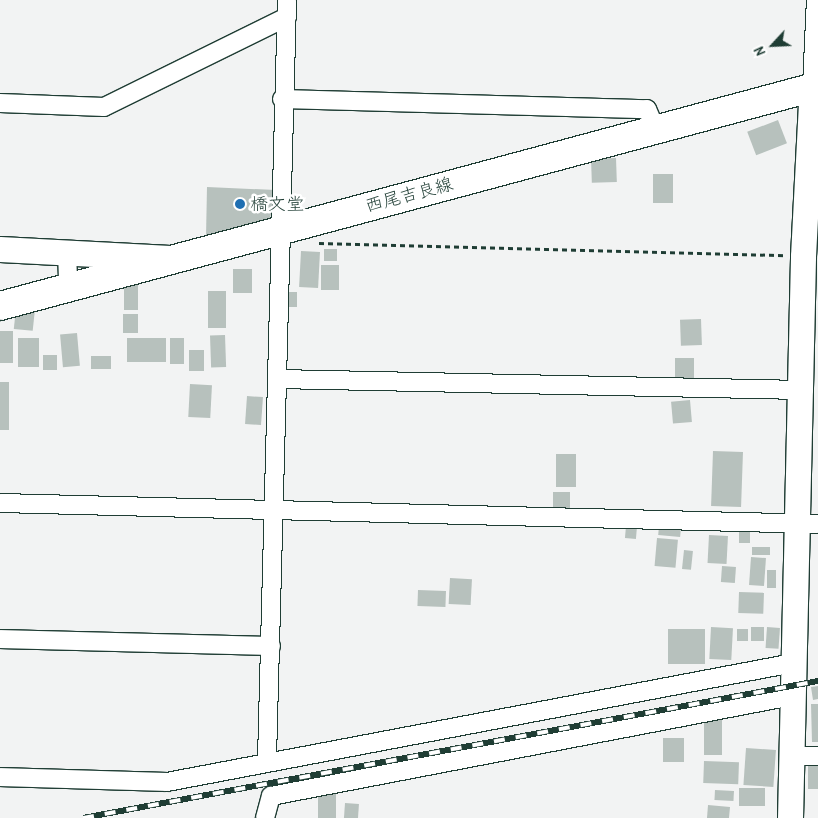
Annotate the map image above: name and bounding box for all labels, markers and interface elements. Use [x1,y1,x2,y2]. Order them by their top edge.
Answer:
north arrow [748,20,798,70]
text: N [749,44,769,59]
street label: 西尾吉良線 [363,173,455,217]
place label: 橋文堂 [250,193,304,215]
marker: 橋文堂 [234,198,246,210]

